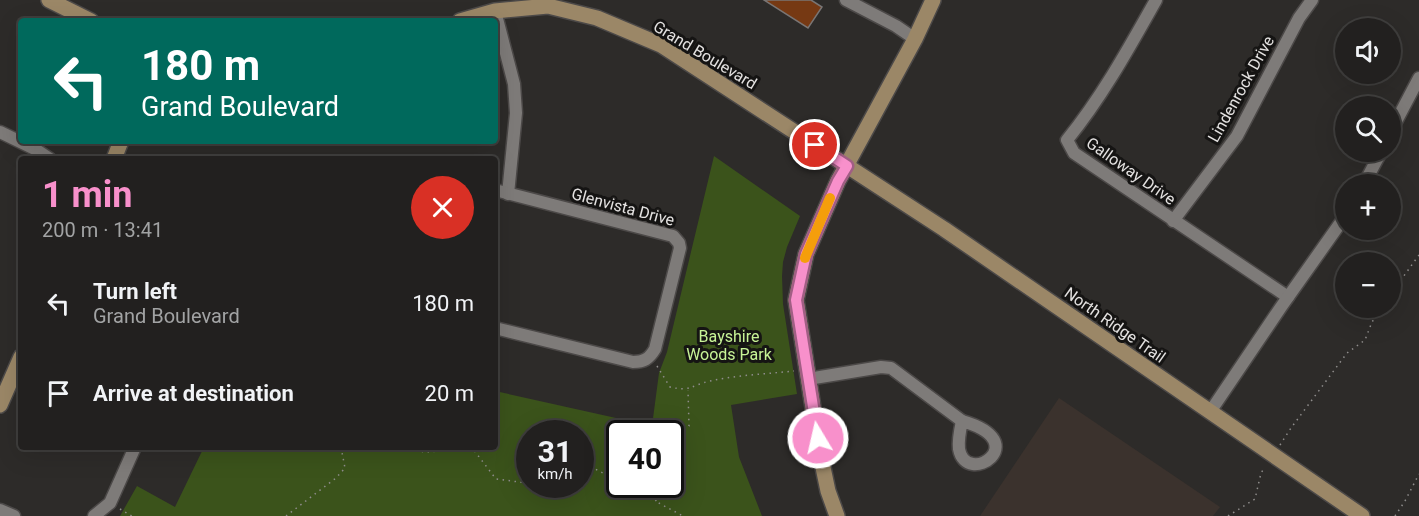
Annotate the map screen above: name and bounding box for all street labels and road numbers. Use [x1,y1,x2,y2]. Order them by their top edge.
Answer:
street label: Grand Boulevard [650,17,760,93]
street label: Lindenrock Drive [1204,33,1278,145]
street label: Galloway Drive [1083,133,1179,209]
street label: Glenvista Drive [569,184,677,230]
street label: North Ridge Trail [1061,283,1169,367]

